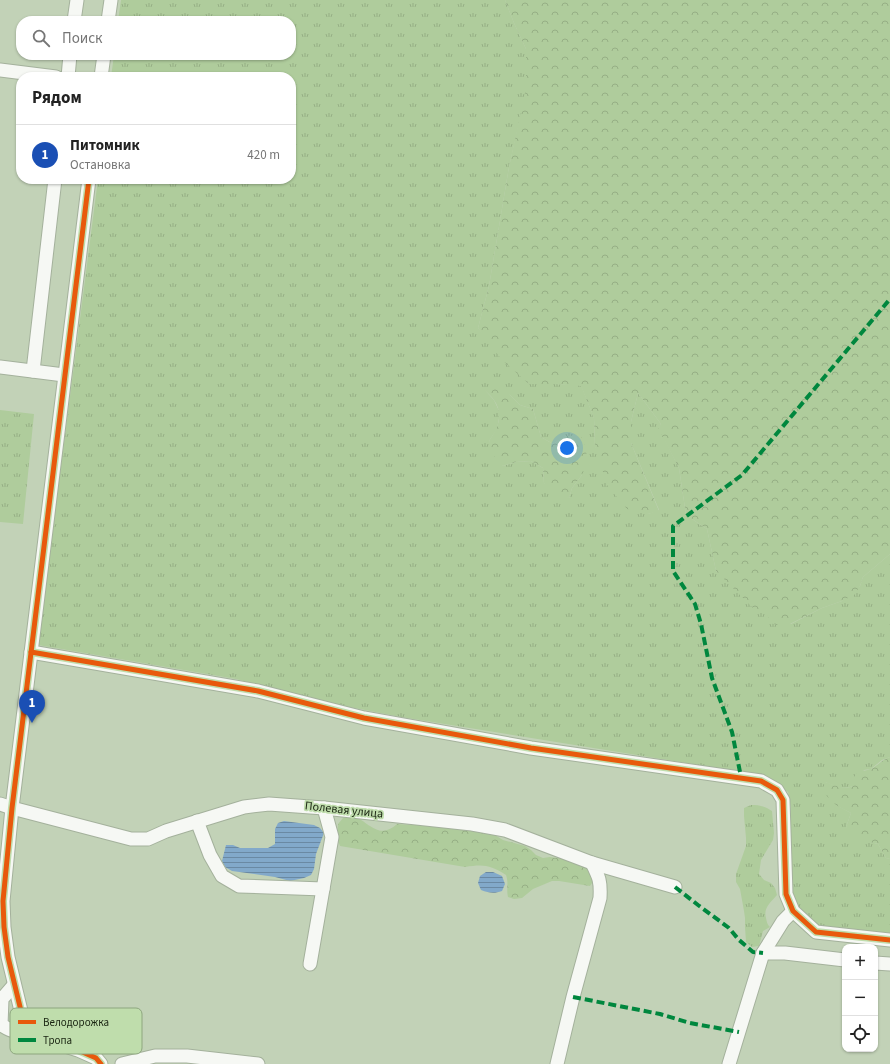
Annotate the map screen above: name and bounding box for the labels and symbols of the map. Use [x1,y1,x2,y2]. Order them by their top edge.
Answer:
your location [557,438,577,458]
pin: 1 [19,690,45,723]
street label: Полевая улица [304,797,384,823]
legend [10,1008,142,1054]
text: Велодорожка [43,1015,109,1030]
text: Тропа [43,1033,72,1048]

